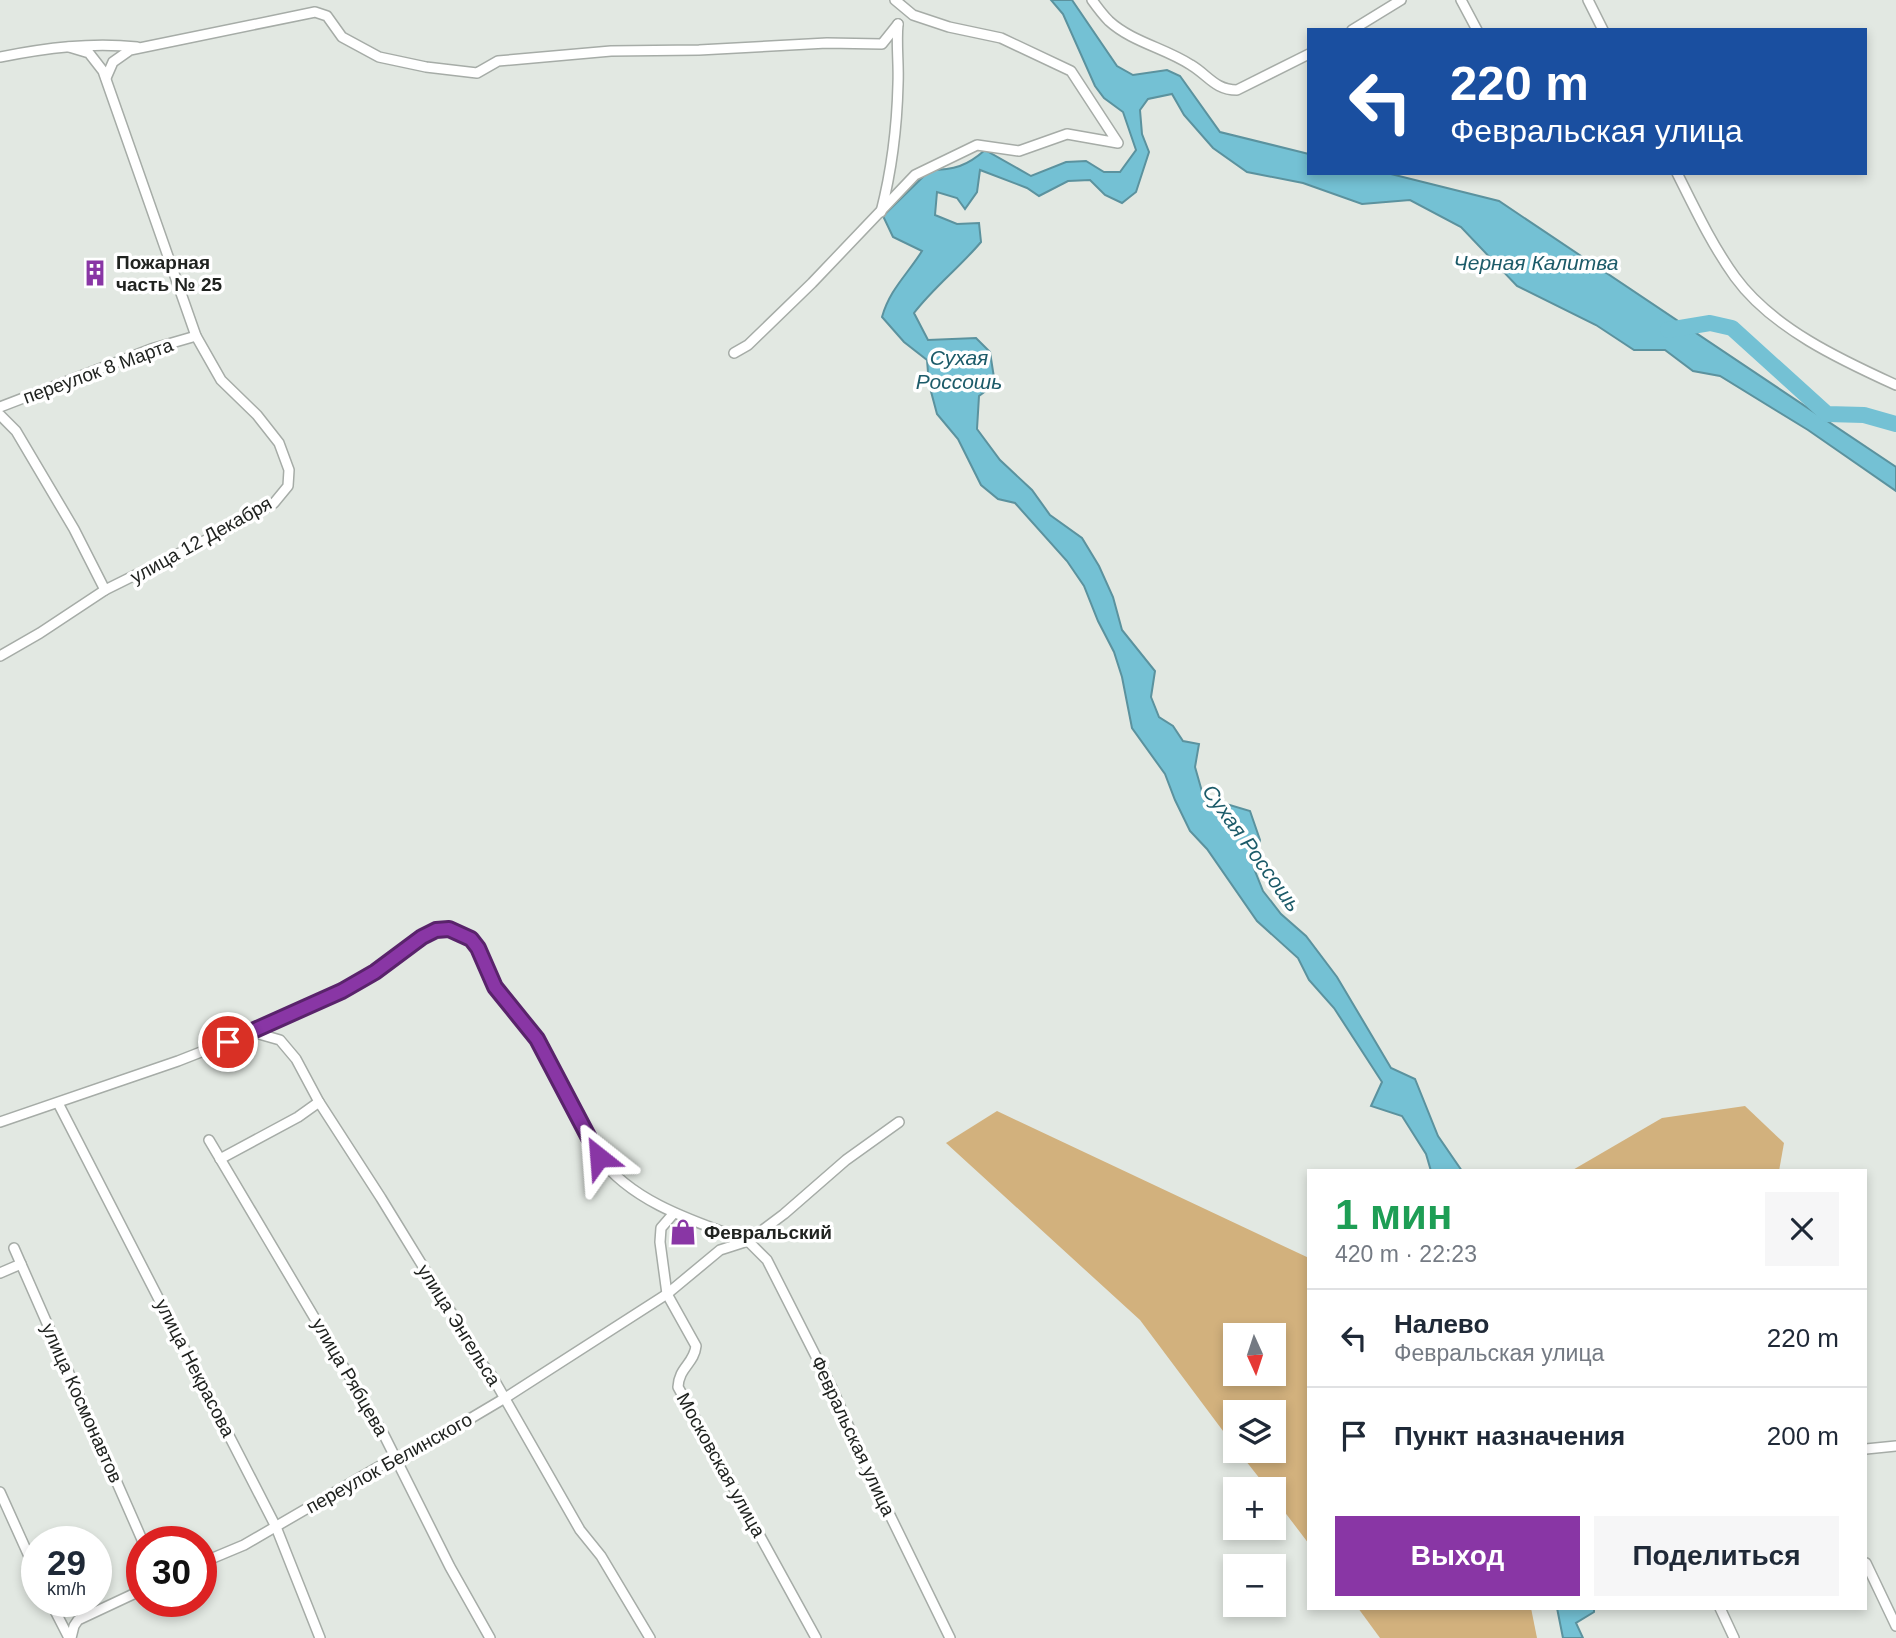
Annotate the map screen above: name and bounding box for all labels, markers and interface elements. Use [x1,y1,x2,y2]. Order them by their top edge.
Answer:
icon: left [1335,56,1426,147]
text: 220 m [1450,56,1589,110]
text: Февральская улица [1450,113,1743,149]
water label: Черная Калитва [1454,251,1618,274]
place label: Пожарная часть № 25 [116,252,222,295]
building icon: Пожарная часть № 25 [80,258,110,288]
street label: переулок 8 Марта [20,334,176,408]
water label: Сухая Россошь [916,346,1002,393]
street label: улица 12 Декабря [127,492,275,588]
water label: Сухая Россошь [1198,780,1306,916]
pin [198,1012,258,1072]
icon: arrive [209,1023,247,1061]
position arrow [562,1120,636,1194]
text: 1 мин [1335,1191,1452,1238]
button: close [1765,1192,1839,1266]
shop icon: Февральский [668,1217,698,1247]
place label: Февральский [704,1222,832,1243]
text: 420 m · 22:23 [1335,1241,1477,1267]
street label: улица Энгельса [413,1260,505,1390]
street label: улица Некрасова [151,1296,239,1441]
text: Налево [1394,1309,1489,1339]
street label: улица Рябцева [308,1314,392,1440]
icon: left [1335,1319,1373,1357]
street label: улица Космонавтов [37,1320,127,1486]
north arrow [1223,1323,1286,1386]
map controls [1223,1323,1286,1617]
text: 220 m [1767,1323,1839,1353]
text: Февральская улица [1394,1340,1604,1366]
street label: Февральская улица [807,1353,899,1520]
street label: Московская улица [673,1389,770,1541]
button: layers [1223,1400,1286,1463]
street label: переулок Белинского [302,1409,476,1517]
icon: arrive [1335,1417,1373,1455]
text: Пункт назначения [1394,1421,1625,1451]
text: 200 m [1767,1421,1839,1451]
button: + [1223,1477,1286,1540]
button: Выход [1335,1516,1580,1596]
button: Поделиться [1594,1516,1839,1596]
speed limit sign: 30 [126,1526,217,1617]
text: 29 [47,1543,86,1582]
button: − [1223,1554,1286,1617]
text: km/h [47,1579,86,1599]

